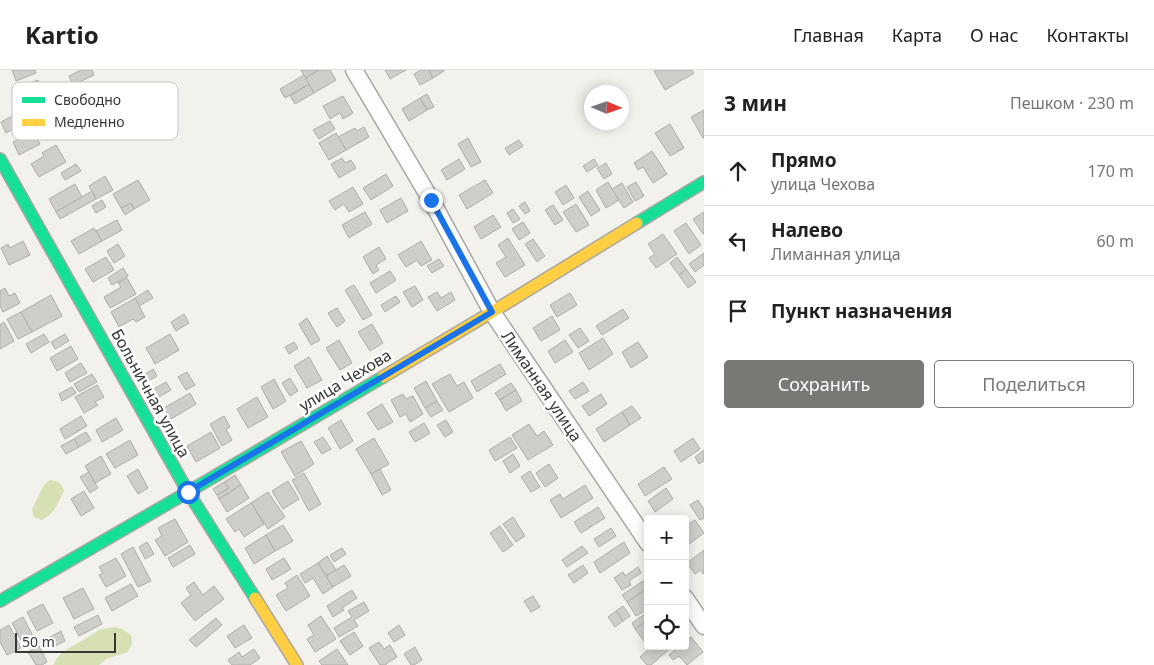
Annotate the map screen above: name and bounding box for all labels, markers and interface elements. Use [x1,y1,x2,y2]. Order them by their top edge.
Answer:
text: Kartio [25,18,99,51]
text: Главная [793,23,864,47]
text: Карта [892,23,942,47]
text: О нас [970,23,1018,47]
text: Контакты [1046,23,1129,47]
legend [12,82,178,140]
north arrow [584,85,629,130]
text: 3 мин [724,89,787,117]
text: Свободно [54,90,121,109]
text: Пешком · 230 m [1010,92,1134,114]
text: Медленно [54,112,125,131]
text: Прямо [771,147,837,173]
icon: ahead [724,157,752,185]
text: 170 m [1087,160,1134,182]
text: улица Чехова [771,173,875,195]
route end [420,189,443,212]
text: Налево [771,217,843,243]
icon: left [724,227,752,255]
text: 60 m [1097,230,1134,252]
text: Лиманная улица [771,243,901,265]
icon: arrive [724,297,752,325]
text: Пункт назначения [771,298,952,324]
street label: Больничная улица [106,325,196,461]
street label: Лиманная улица [497,326,587,446]
street label: улица Чехова [295,344,395,416]
button: Сохранить [724,360,924,408]
button: Поделиться [934,360,1134,408]
route start [177,481,200,504]
map controls [644,515,689,650]
button: + [644,515,689,560]
button: − [644,560,689,605]
button: locate [644,605,689,650]
scale bar [15,630,116,653]
text: 50 m [22,632,55,651]

